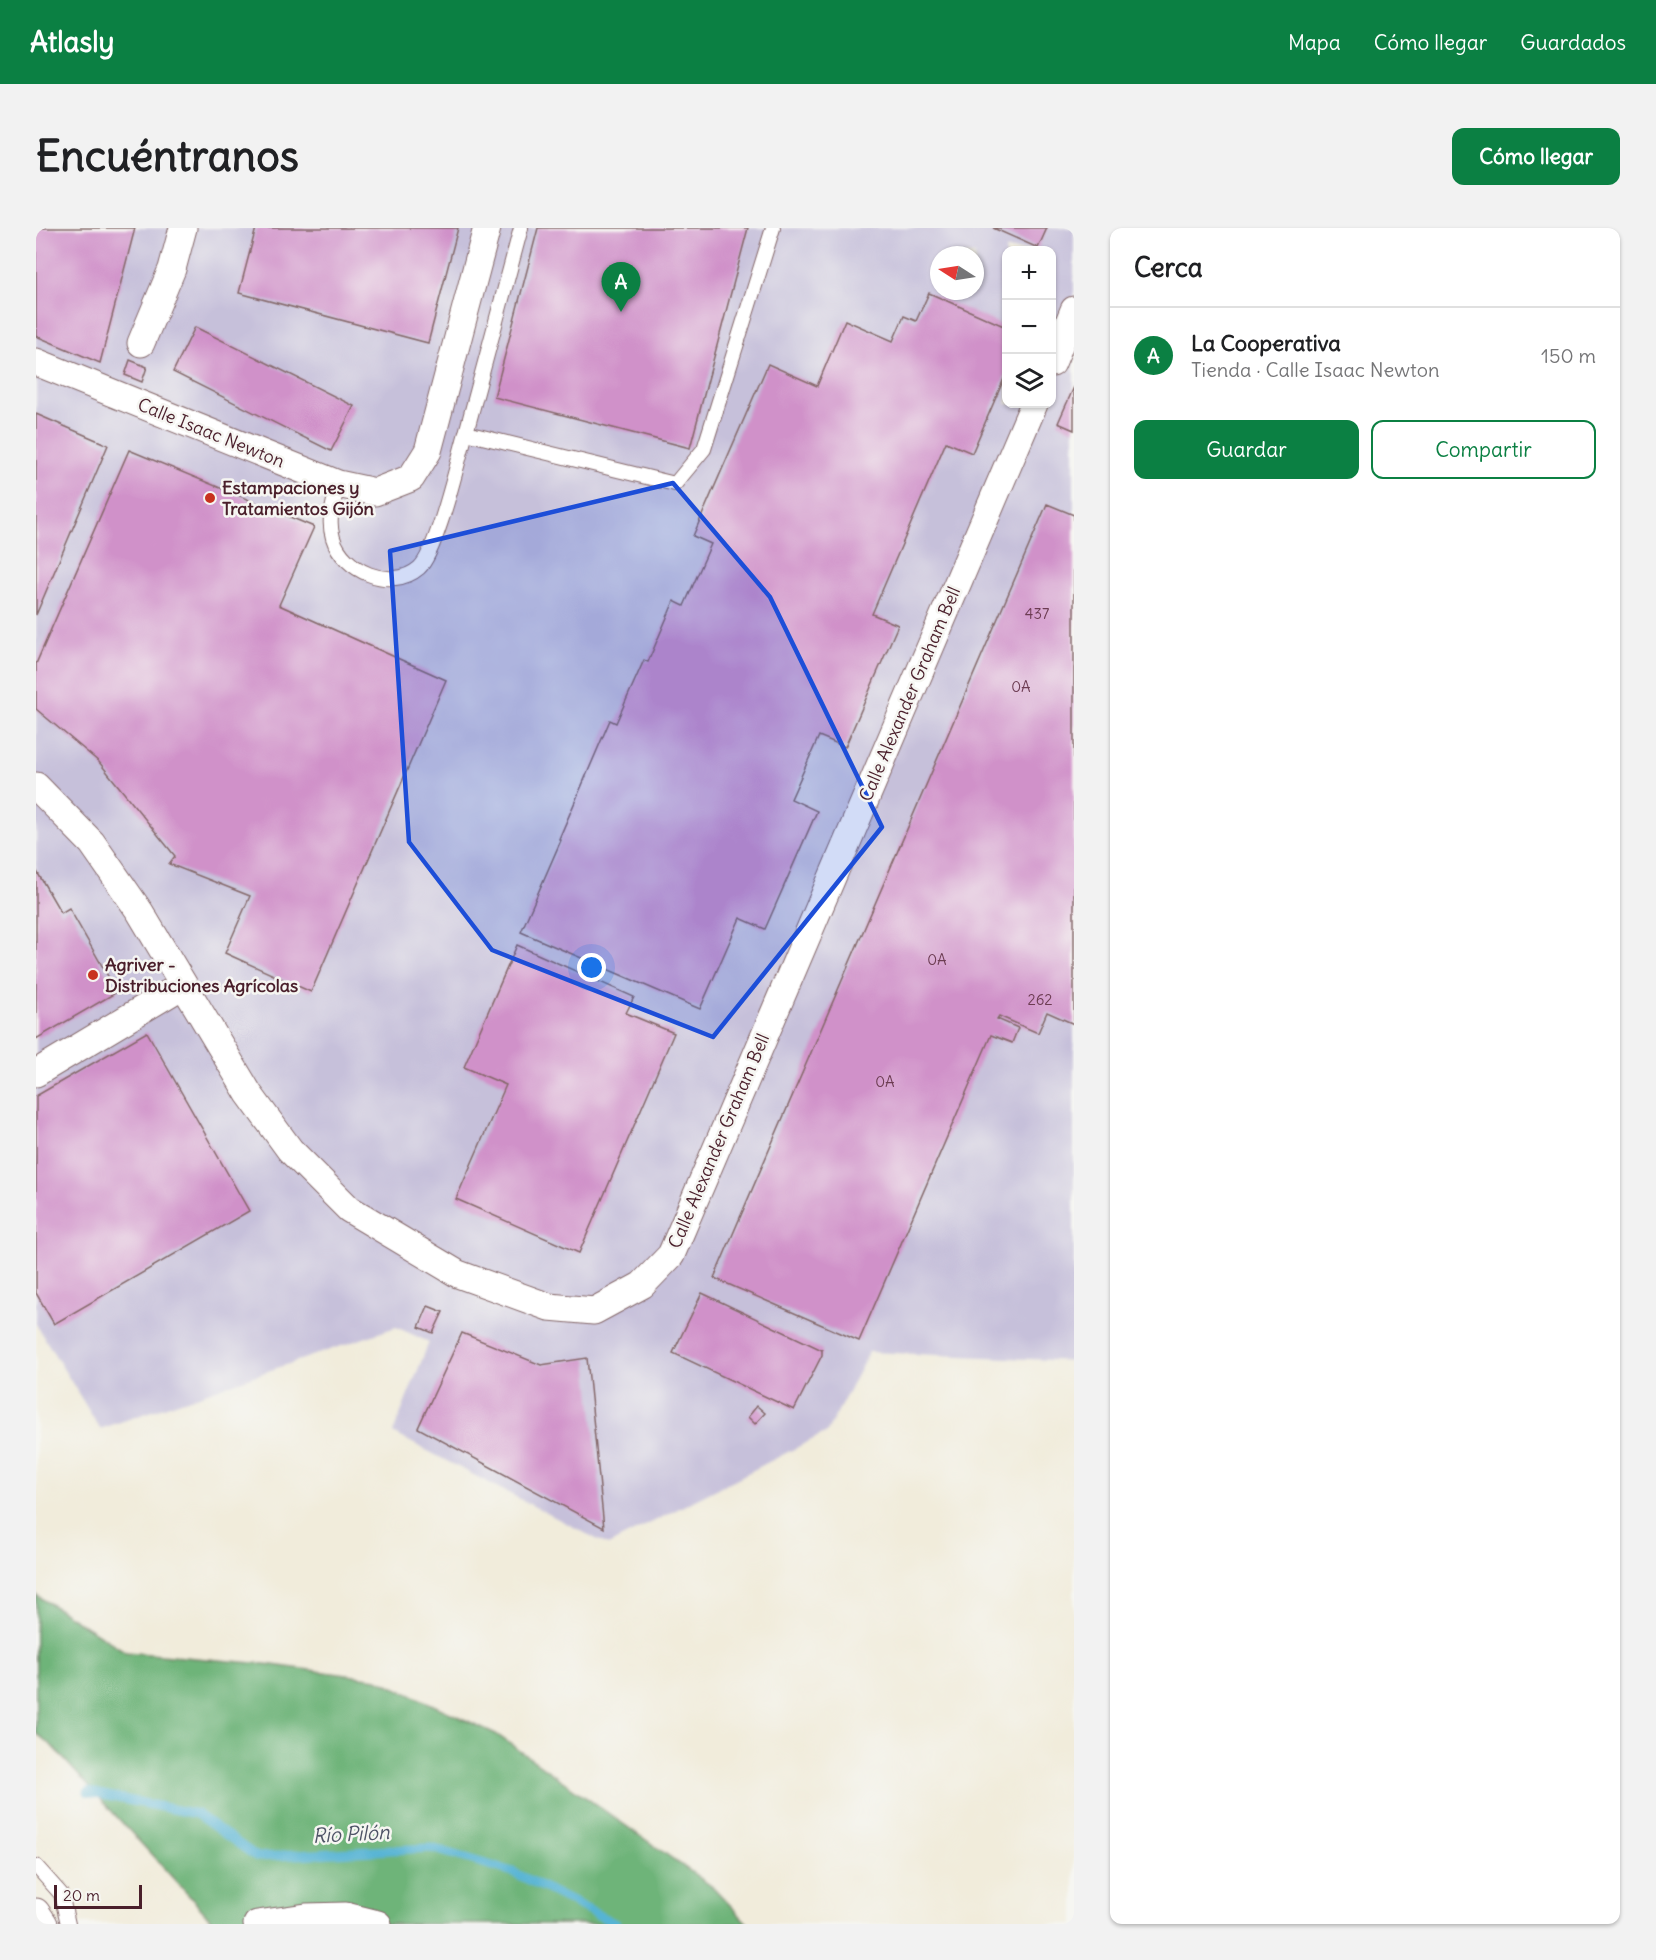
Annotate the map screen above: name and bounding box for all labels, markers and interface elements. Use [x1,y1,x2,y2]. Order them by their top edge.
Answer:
text: Atlasly [30,24,114,60]
text: Mapa [1288,29,1341,56]
text: Cómo llegar [1374,29,1487,56]
text: Guardados [1520,29,1626,56]
button: Cómo llegar [1452,128,1620,185]
text: Encuéntranos [36,130,299,182]
north arrow [930,246,984,300]
map controls [1002,246,1056,408]
button: + [1002,246,1056,300]
text: Cerca [1134,251,1203,284]
pin: A [602,262,640,312]
button: − [1002,300,1056,354]
text: La Cooperativa [1191,329,1341,357]
text: A [1147,343,1160,368]
text: 150 m [1541,343,1596,368]
button: layers [1002,354,1056,408]
text: Tienda · Calle Isaac Newton [1191,357,1440,382]
street label: Calle Isaac Newton [134,393,288,473]
button: Guardar [1134,420,1359,479]
button: Compartir [1371,420,1596,479]
place label: Estampaciones y Tratamientos Gijón [222,476,375,520]
marker: Estampaciones y Tratamientos Gijón [203,491,217,505]
street label: Calle Alexander Graham Bell [854,583,965,805]
house number: 437 [1025,604,1049,623]
house number: 0A [1011,677,1031,696]
house number: 0A [927,950,947,969]
place label: Agriver - Distribuciones Agrícolas [105,953,298,997]
your location [577,953,606,982]
marker: Agriver - Distribuciones Agrícolas [86,968,100,982]
house number: 262 [1027,990,1053,1009]
street label: Calle Alexander Graham Bell [663,1030,774,1252]
house number: 0A [875,1072,895,1091]
water label: Río Pilón [312,1819,390,1848]
scale bar [54,1882,142,1910]
text: 20 m [63,1885,100,1905]

